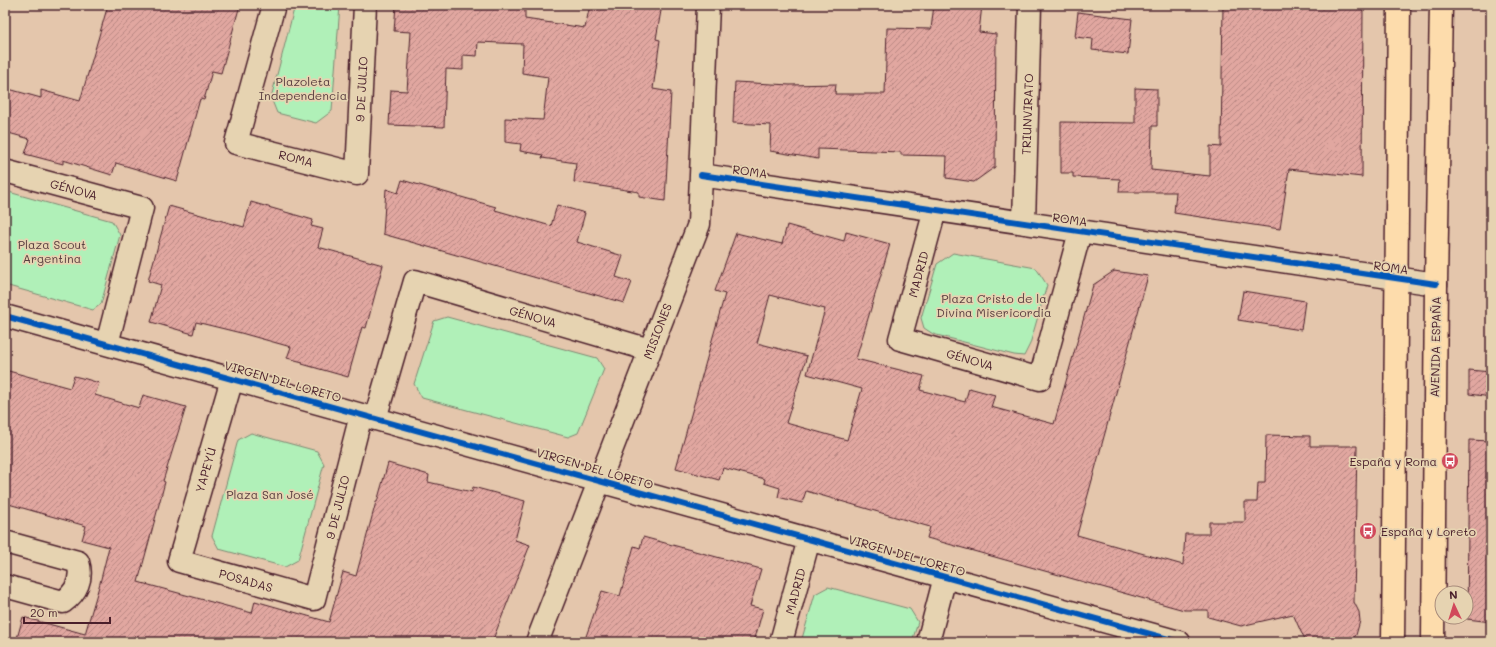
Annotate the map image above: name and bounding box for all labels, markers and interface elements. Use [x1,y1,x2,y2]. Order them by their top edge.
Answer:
street label: 9 DE JULIO [351,56,371,122]
park label: Plazoleta Independencia [259,73,347,103]
street label: TRIUNVIRATO [1018,73,1036,155]
street label: ROMA [277,146,315,170]
street label: ROMA [732,161,768,181]
street label: GÉNOVA [49,175,99,203]
street label: ROMA [1052,209,1088,229]
park label: Plaza Scout Argentina [18,236,86,266]
street label: MADRID [904,249,932,299]
street label: ROMA [1373,257,1409,277]
park label: Plaza Cristo de la Divina Misericordia [936,290,1052,320]
street label: AVENIDA ESPAÑA [1426,296,1444,398]
street label: MISIONES [639,300,675,361]
street label: GÉNOVA [508,302,558,330]
street label: GÉNOVA [945,345,995,373]
street label: VIRGEN DEL LORETO [223,357,343,405]
street label: VIRGEN DEL LORETO [535,444,655,492]
street label: YAPEYÚ [191,446,219,494]
bus stop icon: España y Roma [1440,451,1460,471]
place label: España y Roma [1349,453,1437,469]
street label: 9 DE JULIO [321,473,353,541]
park label: Plaza San José [226,486,314,502]
bus stop icon: España y Loreto [1358,521,1378,541]
place label: España y Loreto [1381,523,1476,539]
street label: VIRGEN DEL LORETO [847,531,967,579]
street label: POSADAS [217,565,275,595]
street label: MADRID [781,566,809,616]
north arrow [1434,585,1474,625]
text: N [1449,587,1458,602]
scale bar [24,599,110,625]
text: 20 m [30,604,58,620]

